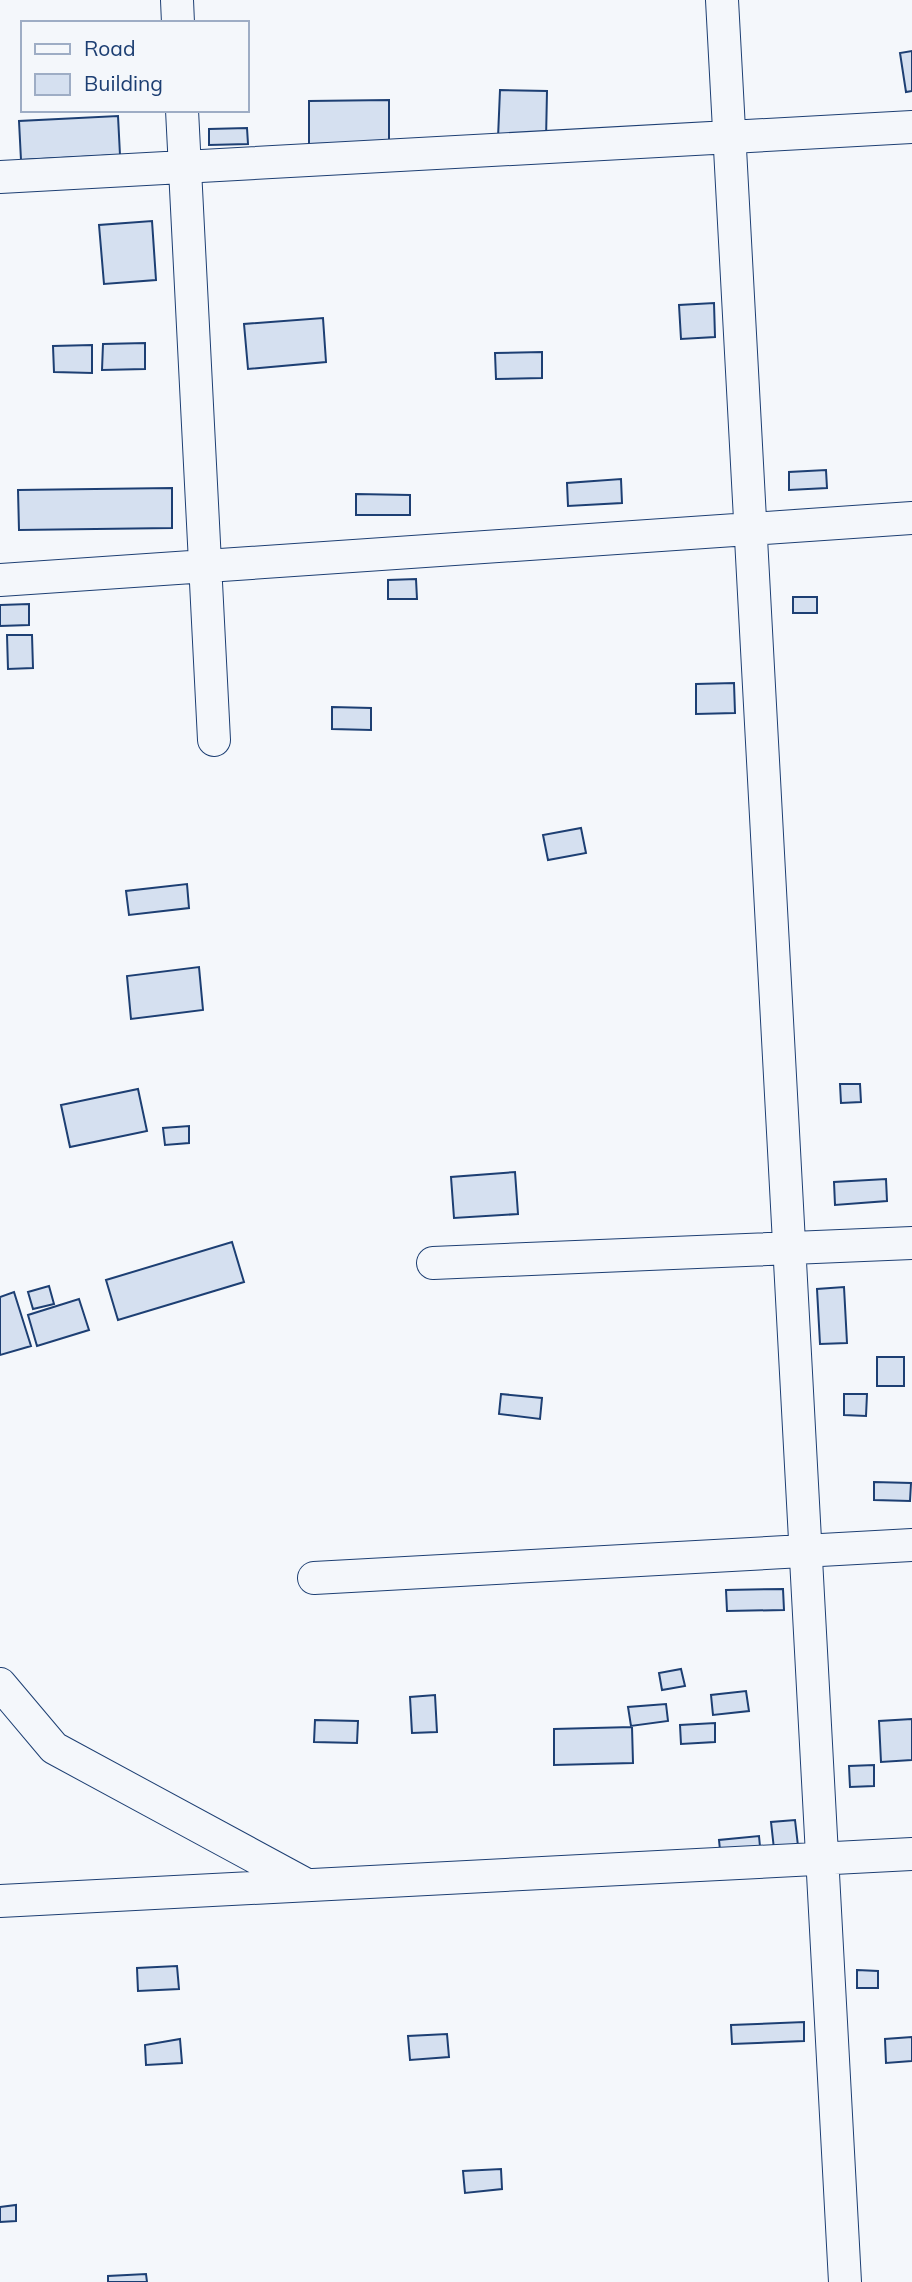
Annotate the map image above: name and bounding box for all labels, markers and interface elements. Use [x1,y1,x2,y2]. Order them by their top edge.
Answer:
legend [21,21,248,112]
text: Road [84,35,135,61]
text: Building [84,70,163,96]

